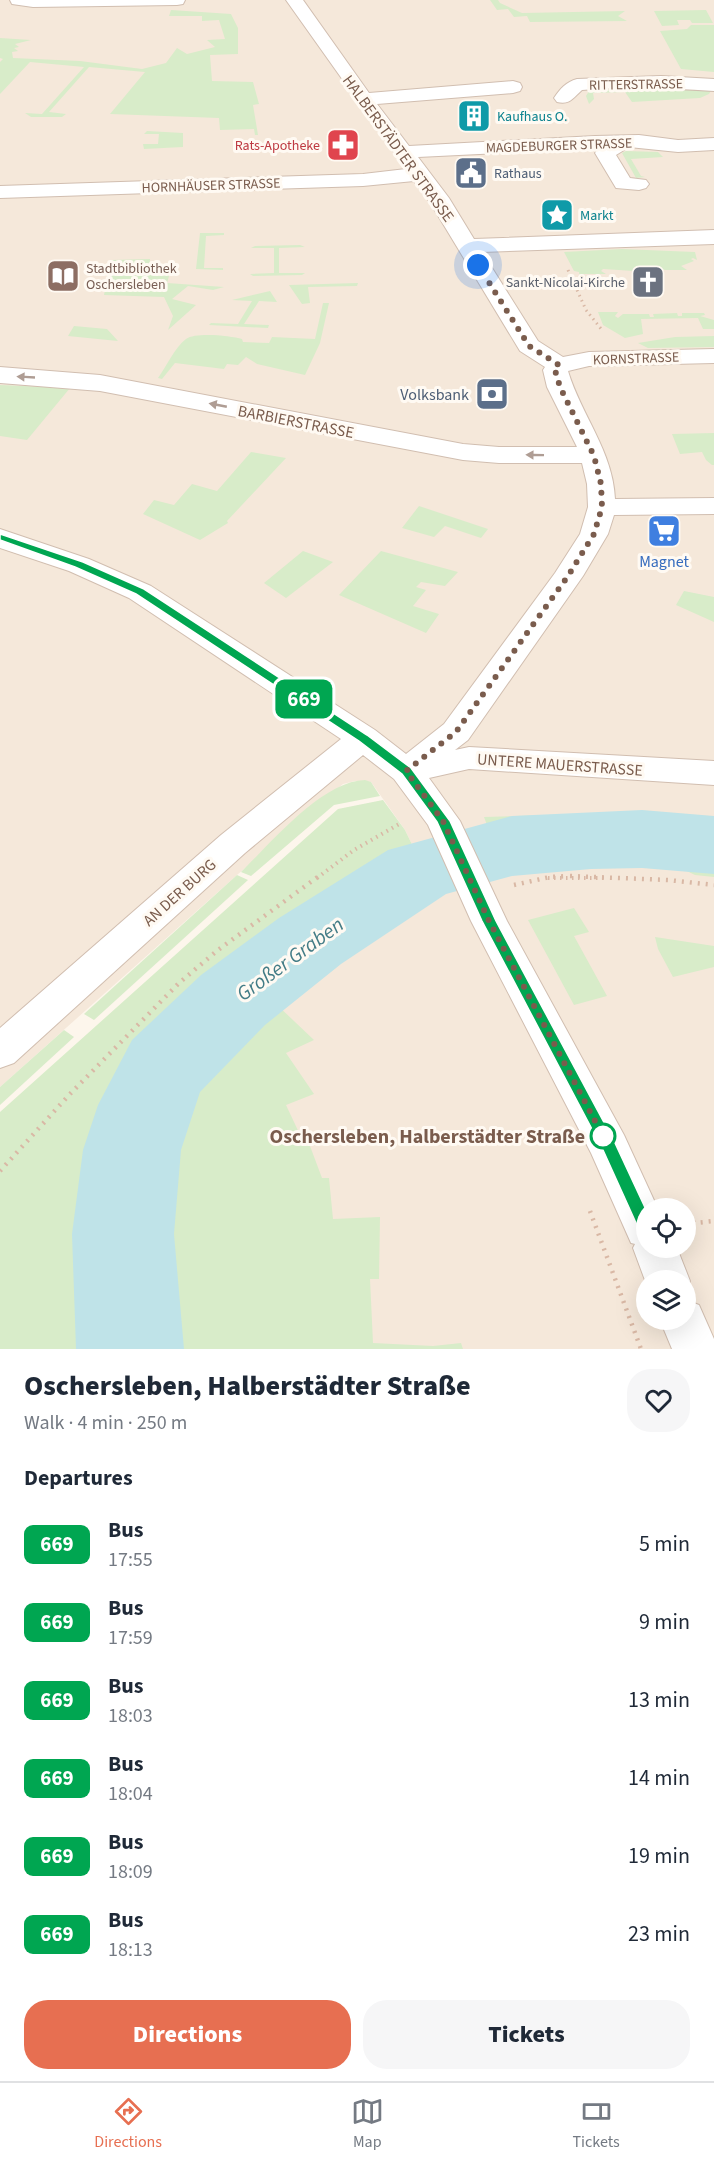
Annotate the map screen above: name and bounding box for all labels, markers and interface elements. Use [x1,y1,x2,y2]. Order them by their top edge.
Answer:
street label: HALBERSTÄDTER STRASSE [337,70,459,227]
street label: RITTERSTRASSE [589,74,683,96]
building icon: Kaufhaus O. [456,98,492,134]
place label: Kaufhaus O. [497,107,568,127]
pharmacy icon: Rats-Apotheke [325,127,361,163]
street label: MAGDEBURGER STRASSE [485,133,633,159]
place label: Rats-Apotheke [235,136,320,156]
public building icon: Rathaus [453,155,489,191]
place label: Rathaus [494,164,542,184]
street label: HORNHÄUSER STRASSE [141,174,281,198]
place icon: Markt [539,197,575,233]
place label: Markt [580,206,614,226]
your location [463,250,493,280]
library icon: Stadtbibliothek Oschersleben [45,258,81,294]
place label: Stadtbibliothek Oschersleben [86,259,177,295]
church icon: Sankt-Nicolai-Kirche [630,264,666,300]
place label: Sankt-Nicolai-Kirche [506,273,625,293]
street label: KORNSTRASSE [592,347,680,371]
one-way arrow [16,372,35,381]
bank icon: Volksbank [474,376,510,412]
place label: Volksbank [400,384,469,406]
one-way arrow [209,400,228,409]
street label: BARBIERSTRASSE [236,400,356,444]
one-way arrow [526,450,545,460]
supermarket icon: Magnet [646,513,682,549]
place label: Magnet [639,551,689,573]
line badge: 669 [270,680,338,718]
text: 669 [287,684,321,714]
street label: UNTERE MAUERSTRASSE [476,748,643,782]
street label: AN DER BURG [138,854,221,932]
water label: Großer Graben [230,910,350,1008]
place label: Oschersleben, Halberstädter Straße [269,1123,585,1151]
marker: Oschersleben, Halberstädter Straße [590,1123,616,1149]
map controls [636,1198,696,1330]
button: locate [636,1198,696,1258]
button: layers [636,1270,696,1330]
text: Oschersleben, Halberstädter Straße [24,1366,471,1406]
button: heart [627,1369,690,1432]
text: Walk · 4 min · 250 m [24,1409,187,1437]
text: Departures [24,1462,133,1494]
text: Bus [108,1514,144,1546]
text: 5 min [639,1528,690,1560]
text: 669 [40,1529,74,1559]
text: 17:55 [108,1546,153,1574]
text: Bus [108,1592,144,1624]
text: 9 min [639,1606,690,1638]
text: 669 [40,1607,74,1637]
text: 17:59 [108,1624,153,1652]
text: Bus [108,1670,144,1702]
text: 13 min [628,1684,690,1716]
text: 669 [40,1685,74,1715]
text: 18:03 [108,1702,153,1730]
text: Bus [108,1748,144,1780]
text: 14 min [628,1762,690,1794]
text: 669 [40,1763,74,1793]
text: 18:04 [108,1780,153,1808]
text: Bus [108,1826,144,1858]
text: 19 min [628,1840,690,1872]
text: 669 [40,1841,74,1871]
text: 18:09 [108,1858,153,1886]
text: Bus [108,1904,144,1936]
text: 23 min [628,1918,690,1950]
text: 669 [40,1919,74,1949]
text: 18:13 [108,1936,153,1964]
button: Directions [24,2000,351,2069]
button: Tickets [363,2000,690,2069]
tab: Directions [94,2095,162,2153]
tab: Map [351,2095,384,2153]
tab: Tickets [572,2095,620,2153]

